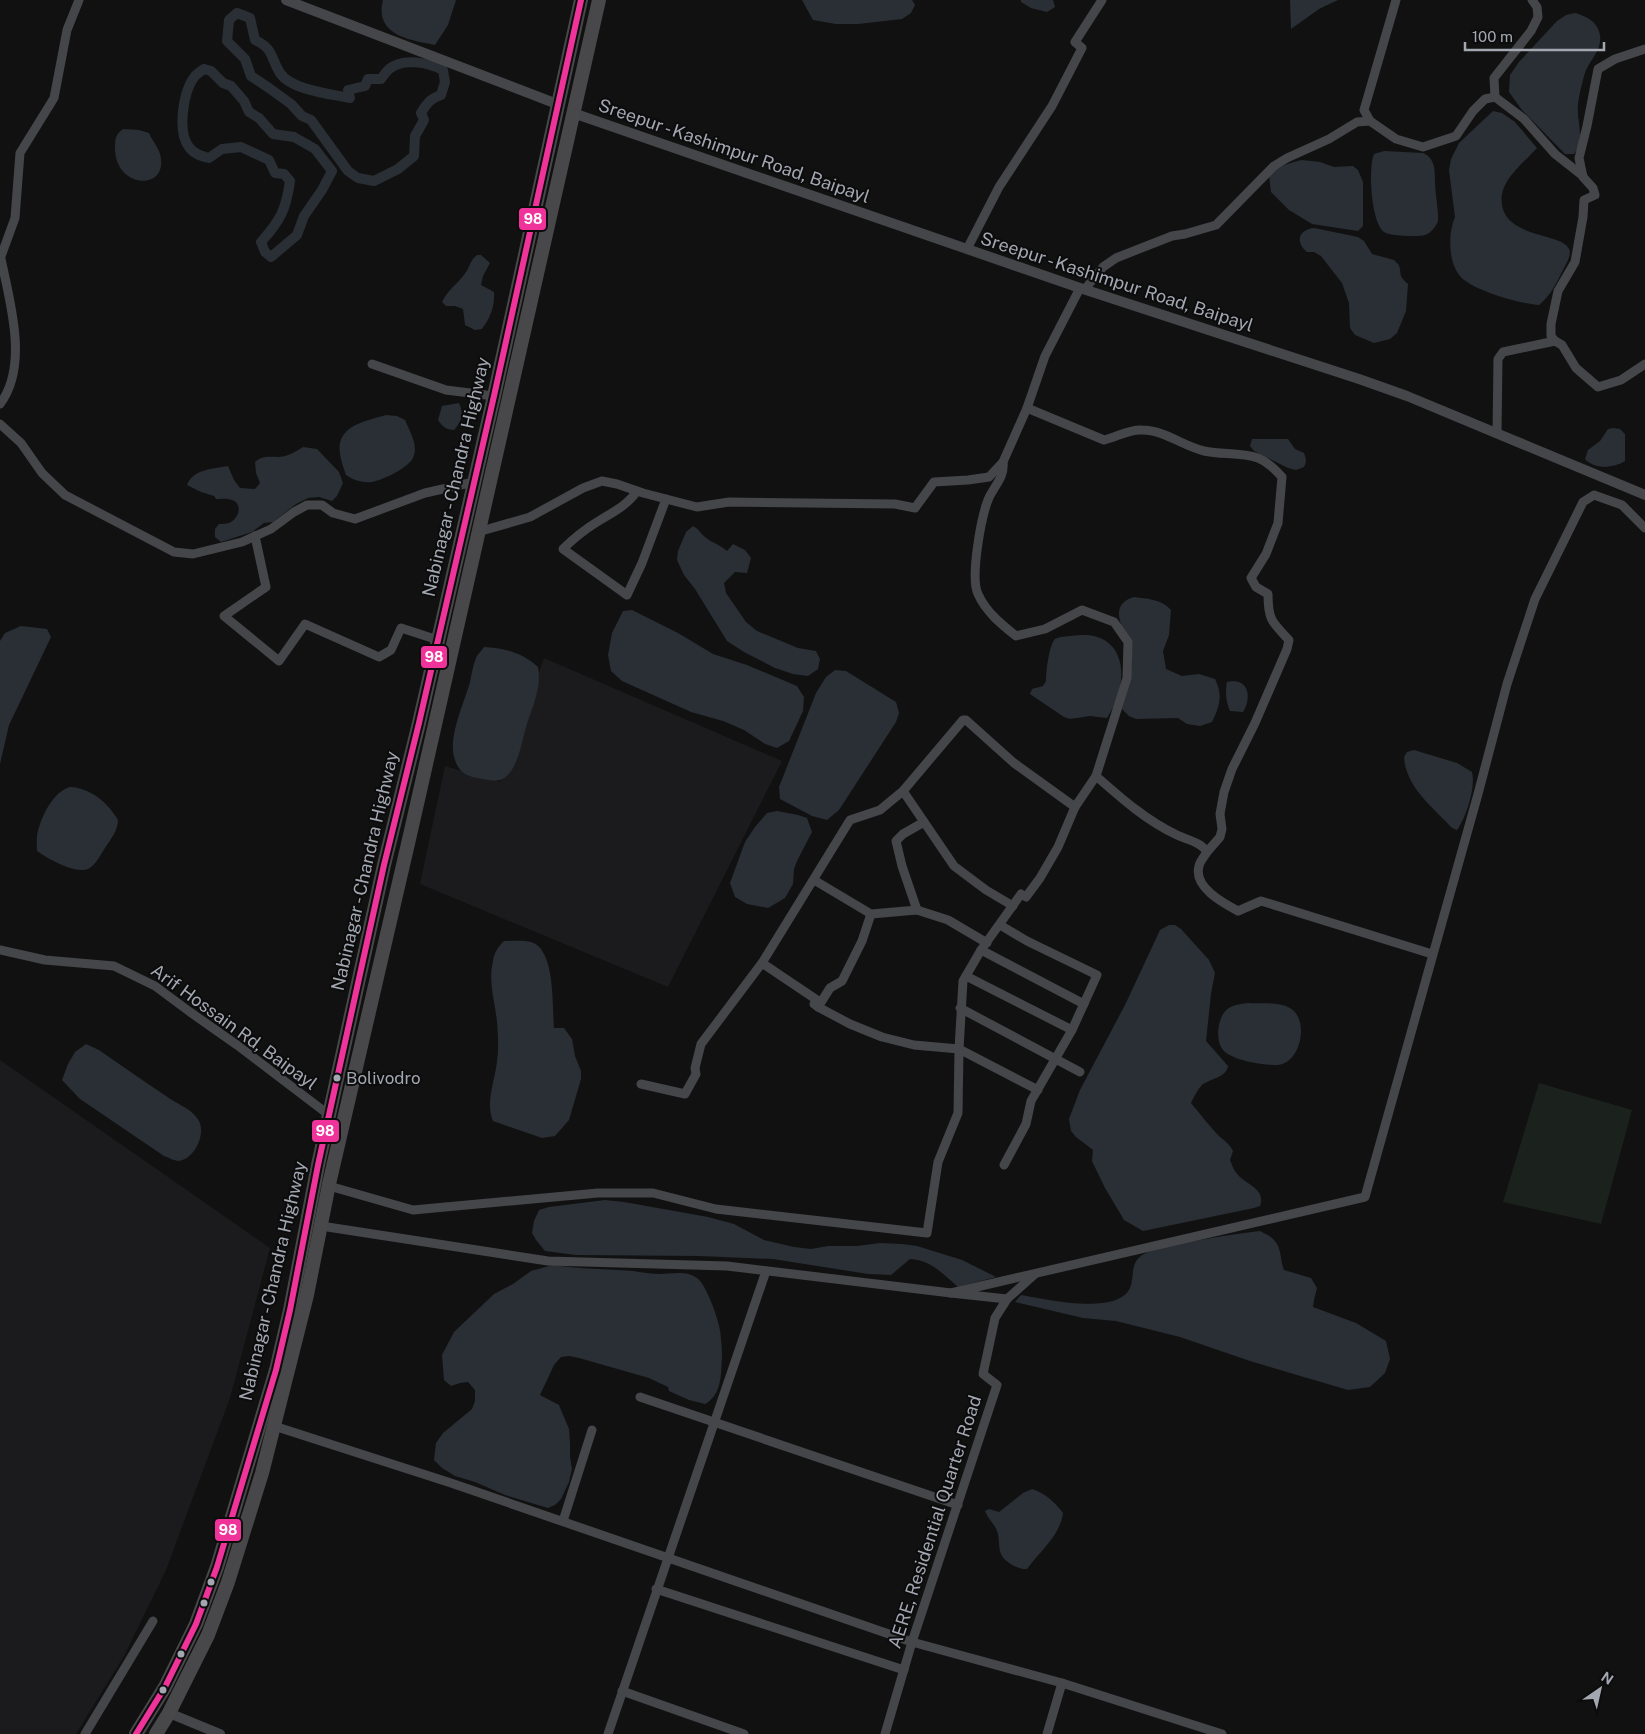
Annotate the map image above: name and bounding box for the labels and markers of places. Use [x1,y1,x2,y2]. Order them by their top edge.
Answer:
place label: Bolivodro [346,1068,421,1088]
marker: Bolivodro [332,1073,342,1083]
unlabelled marker [206,1577,216,1587]
unlabelled marker [199,1598,209,1608]
unlabelled marker [176,1649,186,1659]
unlabelled marker [158,1685,168,1695]

